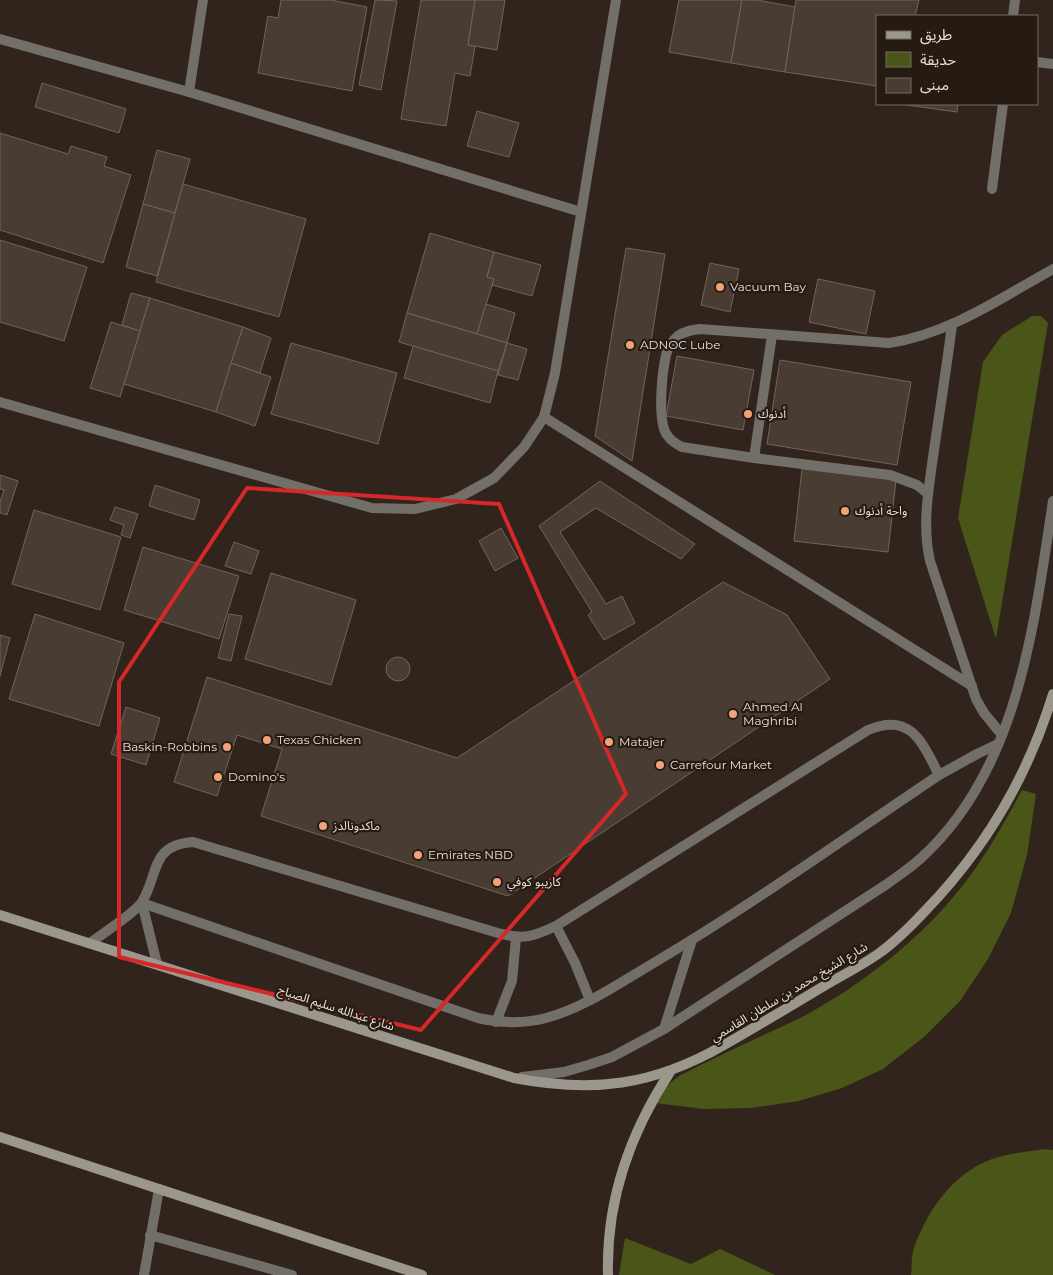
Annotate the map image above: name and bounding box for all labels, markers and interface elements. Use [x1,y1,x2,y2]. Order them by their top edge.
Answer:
legend [876,15,1038,105]
text: طريق [920,25,952,45]
text: حديقة [920,50,956,69]
text: مبنى [920,75,949,94]
place label: Vacuum Bay [730,279,806,294]
marker: Vacuum Bay [714,281,726,293]
place label: ADNOC Lube [640,337,720,352]
marker: ADNOC Lube [624,339,636,351]
place label: أدنوك [758,406,786,421]
marker: أدنوك [742,408,754,420]
place label: واحة أدنوك [855,503,907,518]
marker: واحة أدنوك [839,505,851,517]
place label: Ahmed Al Maghribi [743,699,803,728]
marker: Ahmed Al Maghribi [727,708,739,720]
place label: Texas Chicken [277,732,361,747]
marker: Texas Chicken [261,734,273,746]
place label: Matajer [619,734,665,749]
marker: Matajer [603,736,615,748]
place label: Baskin-Robbins [122,739,217,754]
marker: Baskin-Robbins [221,741,233,753]
place label: Carrefour Market [670,757,772,772]
marker: Carrefour Market [654,759,666,771]
place label: Domino's [228,769,285,784]
marker: Domino's [212,771,224,783]
place label: ماكدونالدز [332,818,380,833]
marker: ماكدونالدز [317,820,329,832]
place label: Emirates NBD [428,847,513,862]
marker: Emirates NBD [412,849,424,861]
place label: كاريبو كوفي [507,874,562,892]
marker: كاريبو كوفي [491,876,503,888]
street label: شارع الشيخ محمد بن سلطان القاسمي [707,939,871,1047]
street label: شارع عبدالله سليم الصباح [275,982,396,1035]

